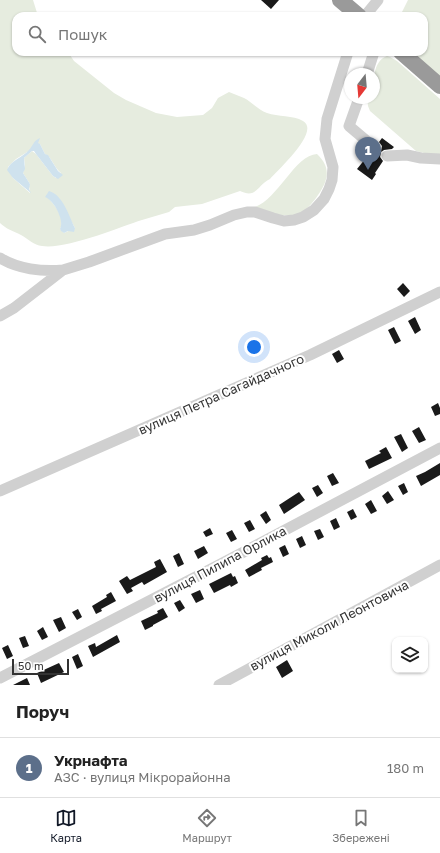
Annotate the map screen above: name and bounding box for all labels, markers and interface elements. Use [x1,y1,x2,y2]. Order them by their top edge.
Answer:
search box [12,12,428,56]
icon: search [26,23,48,45]
text: Пошук [58,25,107,43]
north arrow [344,68,380,104]
pin: 1 [355,137,381,170]
your location [244,337,264,357]
street label: вулиця Петра Сагайдачного [136,350,307,438]
street label: вулиця Пилипа Орлика [151,522,289,606]
street label: вулиця Миколи Леонтовича [247,576,411,674]
map controls [392,637,428,673]
button: layers [392,637,428,673]
scale bar [12,657,69,676]
text: 50 m [18,659,44,672]
text: Поруч [16,701,69,722]
text: Укрнафта [54,751,127,769]
text: 1 [26,760,32,776]
text: 180 m [387,760,424,776]
text: АЗС · вулиця Мікрорайонна [54,769,231,785]
tab: Карта [50,807,82,844]
tab: Маршрут [182,807,232,844]
tab: Збережені [332,807,390,844]

